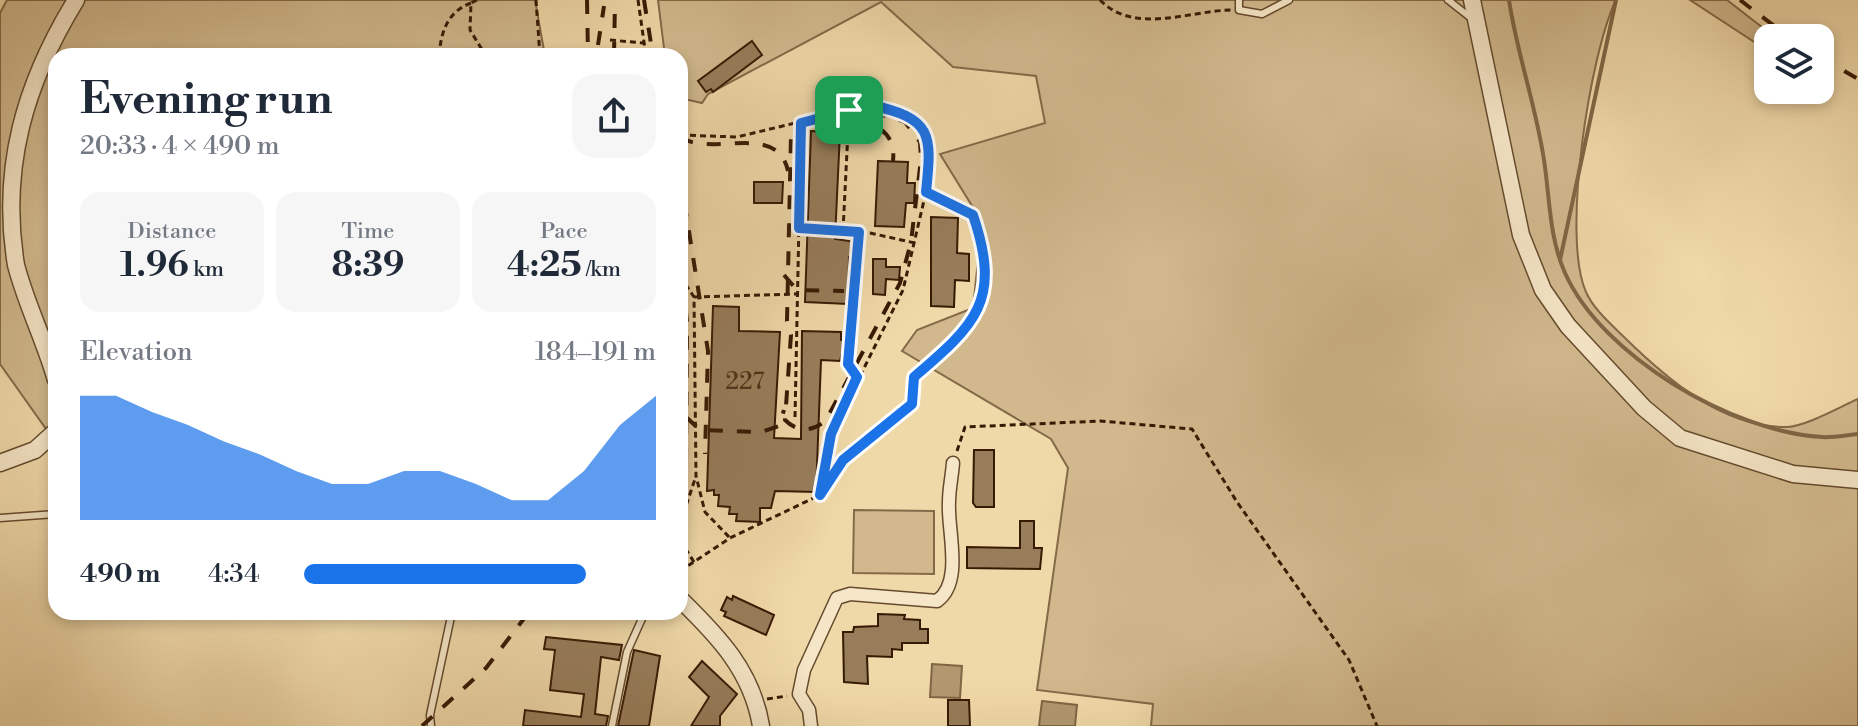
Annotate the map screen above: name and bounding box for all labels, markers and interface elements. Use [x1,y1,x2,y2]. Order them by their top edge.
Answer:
map controls [1754,24,1834,104]
button: layers [1754,24,1834,104]
text: Evening run [80,72,333,127]
button: share [572,74,656,158]
pin [815,76,883,144]
icon: arrive [827,88,871,132]
text: 20:33 · 4 × 490 m [80,130,279,162]
text: Distance [128,218,216,245]
text: Time [342,218,394,245]
text: Pace [540,218,588,245]
text: 1.96 [120,245,189,287]
text: 8:39 [332,245,404,287]
text: 4:25 [507,245,581,287]
text: km [189,256,224,283]
text: /km [581,256,621,283]
text: Elevation [80,336,193,368]
text: 184–191 m [535,336,656,368]
house number: 227 [725,367,765,397]
text: 490 m [80,558,161,590]
text: 4:34 [208,558,260,590]

